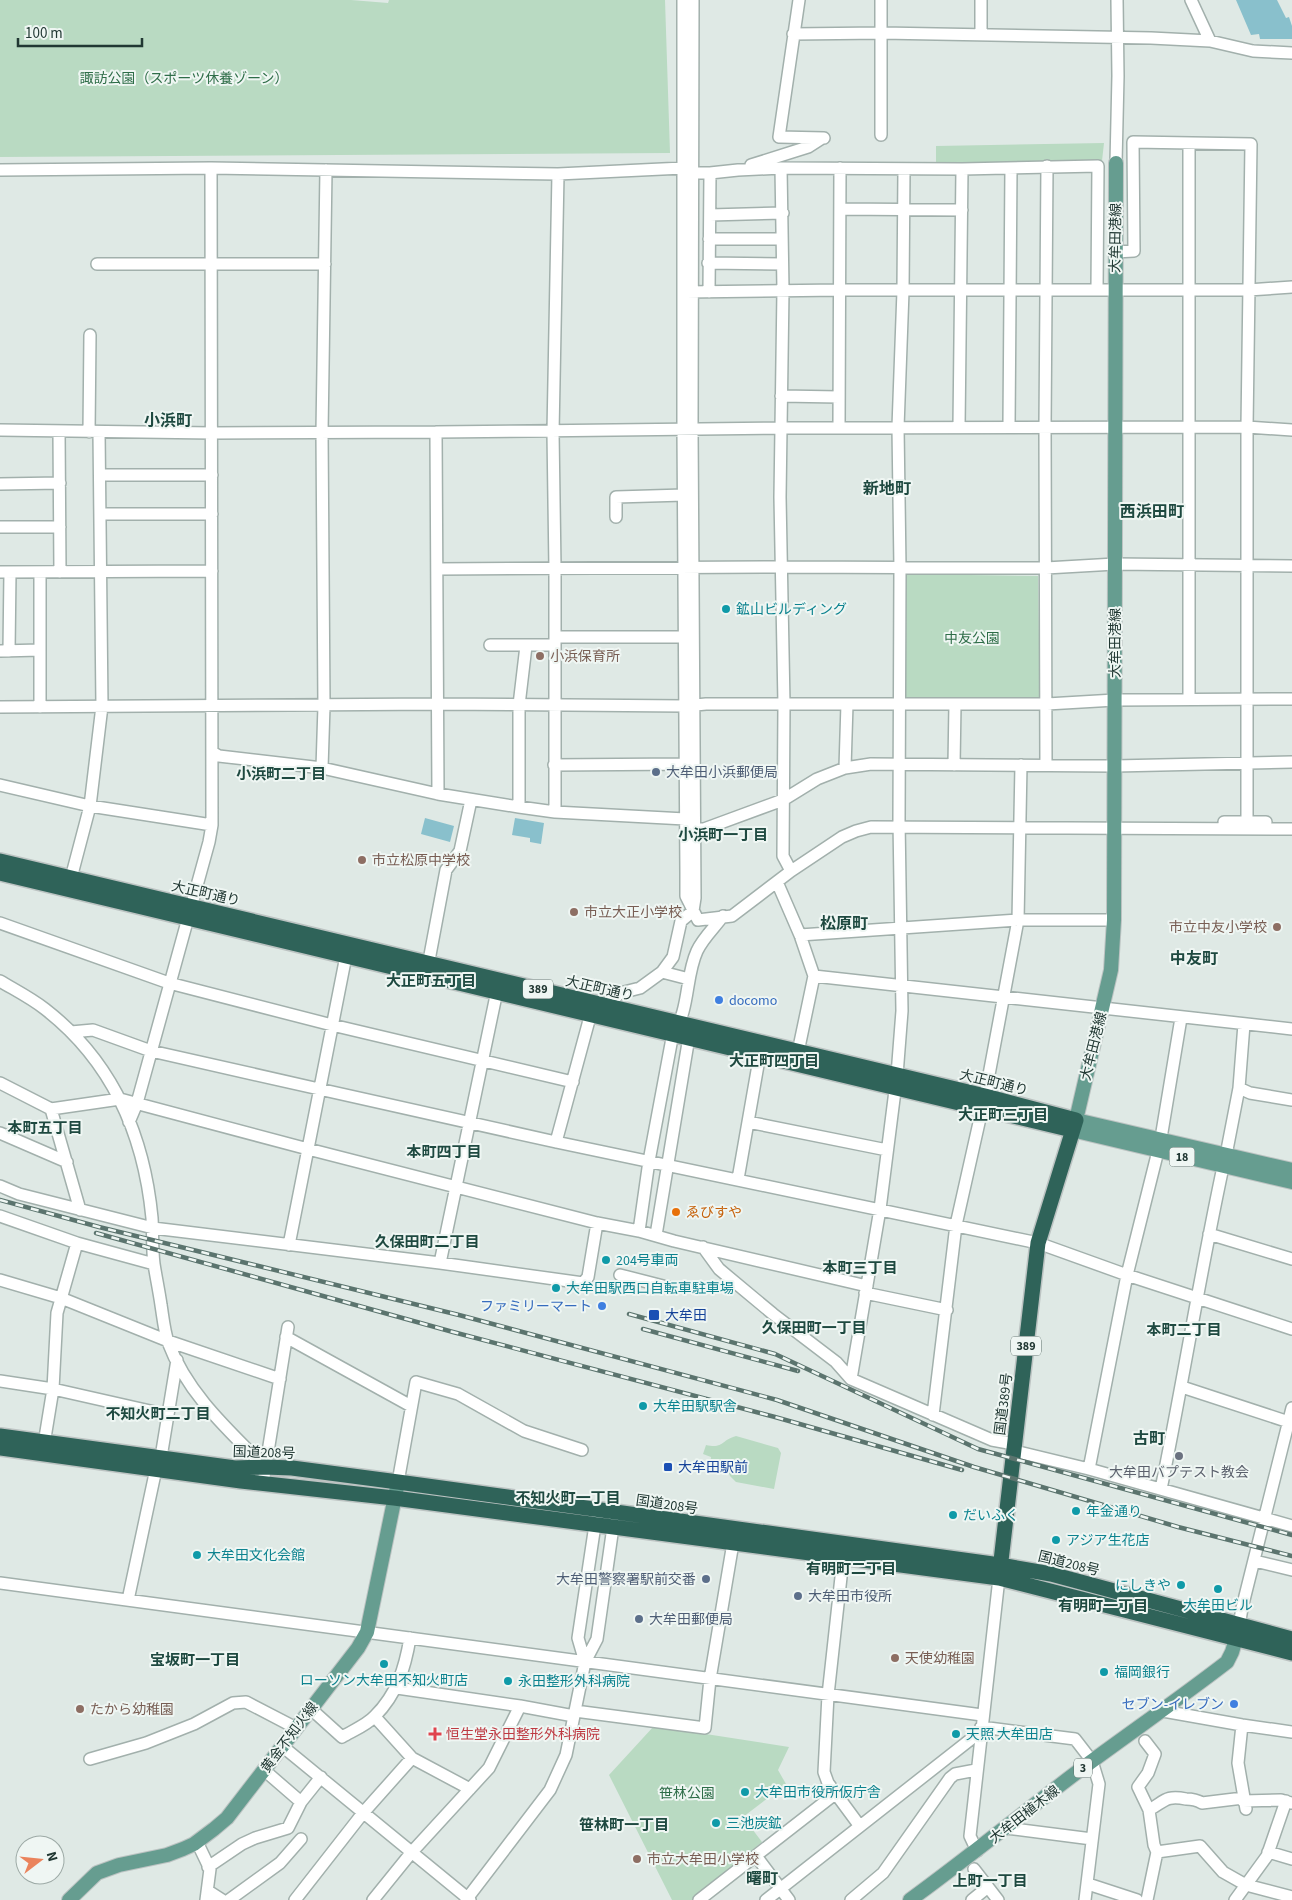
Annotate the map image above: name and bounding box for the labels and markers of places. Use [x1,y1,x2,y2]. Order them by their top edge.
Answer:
place label: 鉱山ビルディング [736,600,847,620]
marker: 鉱山ビルディング [720,603,732,615]
place label: 小浜保育所 [550,647,620,667]
marker: 小浜保育所 [534,650,546,662]
place label: 大牟田小浜郵便局 [666,763,778,783]
marker: 大牟田小浜郵便局 [650,766,662,778]
place label: 市立松原中学校 [372,851,470,871]
marker: 市立松原中学校 [356,854,368,866]
place label: 市立大正小学校 [584,903,682,923]
marker: 市立大正小学校 [568,906,580,918]
place label: 市立中友小学校 [1169,918,1267,938]
marker: 市立中友小学校 [1271,921,1283,933]
place label: docomo [729,991,777,1011]
marker: docomo [713,994,725,1006]
place label: ゑびすや [686,1203,742,1223]
marker: ゑびすや [670,1206,682,1218]
place label: 204号車両 [616,1251,679,1271]
marker: 204号車両 [600,1254,612,1266]
place label: 大牟田駅西口自転車駐車場 [566,1279,734,1299]
marker: 大牟田駅西口自転車駐車場 [550,1282,562,1294]
place label: ファミリーマート [480,1297,592,1317]
marker: ファミリーマート [596,1300,608,1312]
place label: 大牟田 [665,1306,707,1326]
marker: 大牟田 [647,1308,661,1322]
place label: 大牟田駅駅舎 [653,1397,737,1417]
marker: 大牟田駅駅舎 [637,1400,649,1412]
marker: 大牟田バプテスト教会 [1173,1450,1185,1462]
place label: 大牟田駅前 [678,1458,748,1478]
marker: 大牟田駅前 [662,1461,674,1473]
place label: 大牟田バプテスト教会 [1109,1463,1249,1483]
place label: 年金通り [1086,1502,1142,1522]
marker: 年金通り [1070,1505,1082,1517]
place label: だいふく [963,1506,1019,1526]
marker: だいふく [947,1509,959,1521]
place label: アジア生花店 [1066,1531,1149,1551]
marker: アジア生花店 [1050,1534,1062,1546]
place label: 大牟田文化会館 [207,1546,305,1566]
marker: 大牟田文化会館 [191,1549,203,1561]
place label: 大牟田警察署駅前交番 [556,1570,696,1590]
marker: 大牟田警察署駅前交番 [700,1573,712,1585]
place label: にしきや [1115,1576,1171,1596]
marker: にしきや [1175,1579,1187,1591]
marker: 大牟田ビル [1212,1583,1224,1595]
place label: 大牟田市役所 [808,1587,892,1607]
marker: 大牟田市役所 [792,1590,804,1602]
place label: 大牟田ビル [1183,1596,1253,1616]
place label: 大牟田郵便局 [649,1610,733,1630]
marker: 大牟田郵便局 [633,1613,645,1625]
place label: 天使幼稚園 [905,1649,975,1669]
marker: 天使幼稚園 [889,1652,901,1664]
marker: ローソン大牟田不知火町店 [378,1658,390,1670]
place label: 福岡銀行 [1114,1663,1170,1683]
marker: 福岡銀行 [1098,1666,1110,1678]
place label: ローソン大牟田不知火町店 [300,1671,468,1691]
place label: 永田整形外科病院 [518,1672,630,1692]
marker: 永田整形外科病院 [502,1675,514,1687]
place label: セブン-イレブン [1122,1695,1224,1715]
marker: セブン-イレブン [1228,1698,1240,1710]
place label: たから幼稚園 [90,1700,174,1720]
marker: たから幼稚園 [74,1703,86,1715]
place label: 恒生堂永田整形外科病院 [446,1725,600,1745]
place label: 天照 大牟田店 [966,1725,1053,1745]
marker: 恒生堂永田整形外科病院 [428,1727,442,1741]
marker: 天照 大牟田店 [950,1728,962,1740]
place label: 大牟田市役所仮庁舎 [755,1783,881,1803]
marker: 大牟田市役所仮庁舎 [739,1786,751,1798]
place label: 三池炭鉱 [726,1814,782,1834]
marker: 三池炭鉱 [710,1817,722,1829]
place label: 市立大牟田小学校 [647,1850,759,1870]
marker: 市立大牟田小学校 [631,1853,643,1865]

